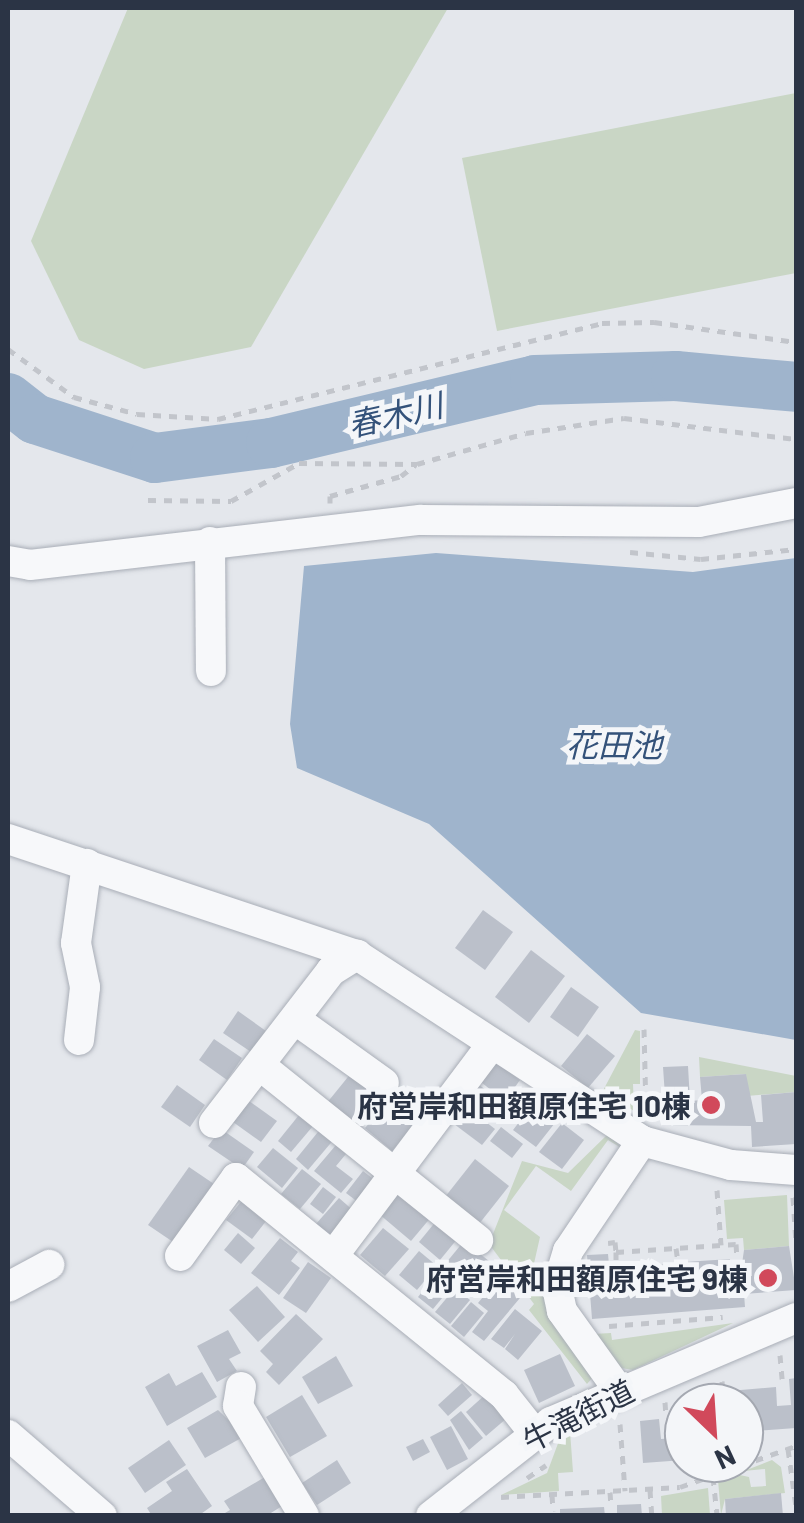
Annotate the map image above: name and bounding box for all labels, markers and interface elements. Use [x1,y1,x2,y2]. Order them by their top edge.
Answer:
water label: 春木川 [344,384,446,444]
water label: 花田池 [566,725,662,763]
place label: 府営岸和田額原住宅 10棟 [357,1087,691,1123]
marker: 府営岸和田額原住宅 10棟 [700,1094,722,1116]
place label: 府営岸和田額原住宅 9棟 [426,1260,748,1296]
marker: 府営岸和田額原住宅 9棟 [757,1267,779,1289]
street label: 牛滝街道 [516,1372,640,1458]
north arrow [664,1383,764,1483]
text: N [710,1439,741,1478]

